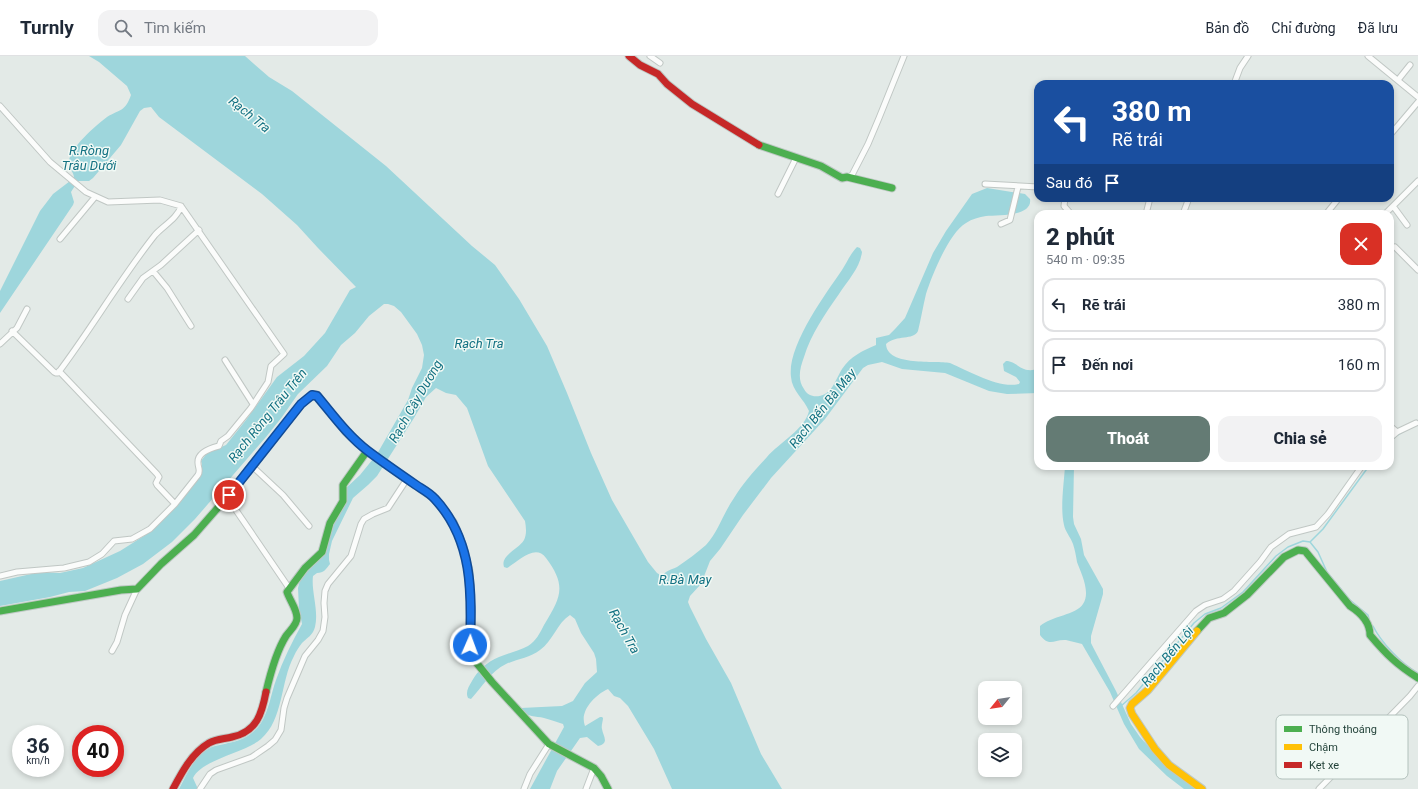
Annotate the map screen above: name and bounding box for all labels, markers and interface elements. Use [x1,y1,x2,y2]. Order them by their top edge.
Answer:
search box [98,10,378,46]
text: Turnly [20,16,74,39]
icon: search [112,17,134,39]
text: Tìm kiếm [144,19,206,37]
text: Bản đồ [1205,20,1249,36]
text: Chỉ đường [1271,20,1336,36]
text: Đã lưu [1358,20,1398,36]
water label: Rạch Tra [226,93,274,136]
text: 380 m [1112,95,1191,128]
icon: left [1046,96,1098,148]
text: Rẽ trái [1112,129,1163,150]
water label: R.Ròng Trâu Dưới [62,143,117,173]
icon: arrive [1101,172,1123,194]
text: Sau đó [1046,174,1093,192]
text: 2 phút [1046,223,1115,251]
button: close [1340,223,1382,265]
text: 540 m · 09:35 [1046,252,1125,267]
icon: left [1048,294,1070,316]
text: Rẽ trái [1082,296,1126,314]
text: 380 m [1338,296,1380,314]
water label: Rạch Tra [454,336,504,351]
icon: arrive [1048,354,1070,376]
text: Đến nơi [1082,356,1133,374]
text: 160 m [1338,356,1380,374]
water label: Rạch Cây Dương [386,357,445,445]
water label: Rạch Bến Bà May [786,365,860,451]
water label: Rạch Ròng Trâu Trên [225,366,310,465]
button: Thoát [1046,416,1210,462]
button: Chia sẻ [1218,416,1382,462]
pin [212,478,246,512]
icon: arrive [218,484,240,506]
water label: R.Bà May [659,572,712,587]
water label: Rạch Tra [606,606,643,656]
water label: Rạch Bến Lội [1138,623,1197,689]
position arrow [449,624,491,666]
north arrow [978,681,1022,725]
map controls [978,681,1022,777]
legend [1276,715,1408,779]
text: Thông thoáng [1309,723,1377,736]
speed limit sign: 40 [72,725,124,777]
button: layers [978,733,1022,777]
text: 36 [27,734,49,758]
text: Chậm [1309,741,1338,754]
text: km/h [26,755,50,766]
text: Kẹt xe [1309,759,1339,772]

